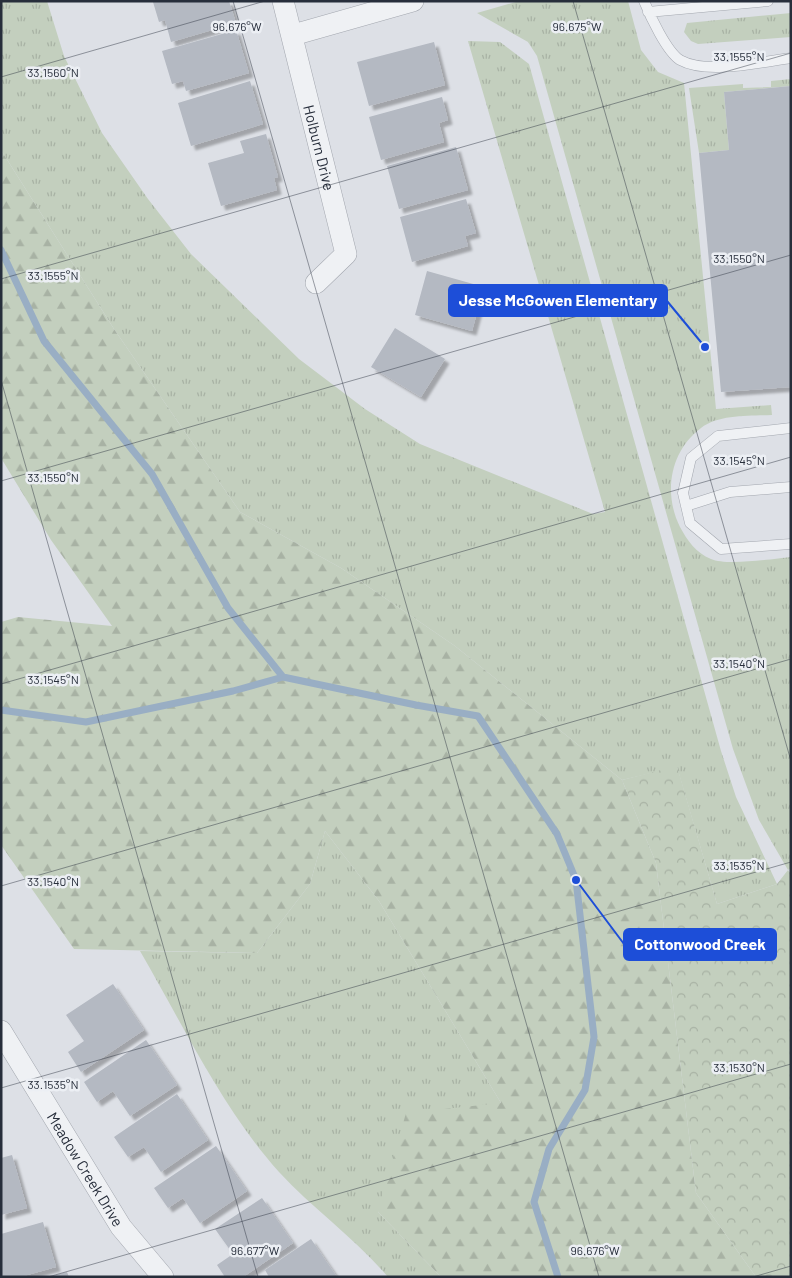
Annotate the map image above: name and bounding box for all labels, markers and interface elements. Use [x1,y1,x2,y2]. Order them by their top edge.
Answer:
text: 96.676°W [213,19,262,33]
text: 96.675°W [553,19,602,33]
text: 33.1555°N [713,49,765,63]
text: 33.1560°N [27,65,79,79]
street label: Holburn Drive [300,103,339,192]
text: 33.1550°N [713,251,765,265]
text: 33.1555°N [27,268,79,282]
callout: Jesse McGowen Elementary [449,285,667,316]
text: Jesse McGowen Elementary [459,290,657,309]
text: 33.1545°N [713,453,765,467]
text: 33.1550°N [27,470,79,484]
text: 33.1540°N [713,656,765,670]
text: 33.1545°N [27,672,79,686]
text: 33.1535°N [713,858,765,872]
text: 33.1540°N [27,874,79,888]
callout: Cottonwood Creek [624,929,776,960]
text: Cottonwood Creek [634,934,766,953]
text: 33.1530°N [713,1060,765,1074]
text: 33.1535°N [27,1077,79,1091]
street label: Meadow Creek Drive [44,1109,127,1230]
text: 96.677°W [231,1243,280,1257]
text: 96.676°W [571,1243,620,1257]

